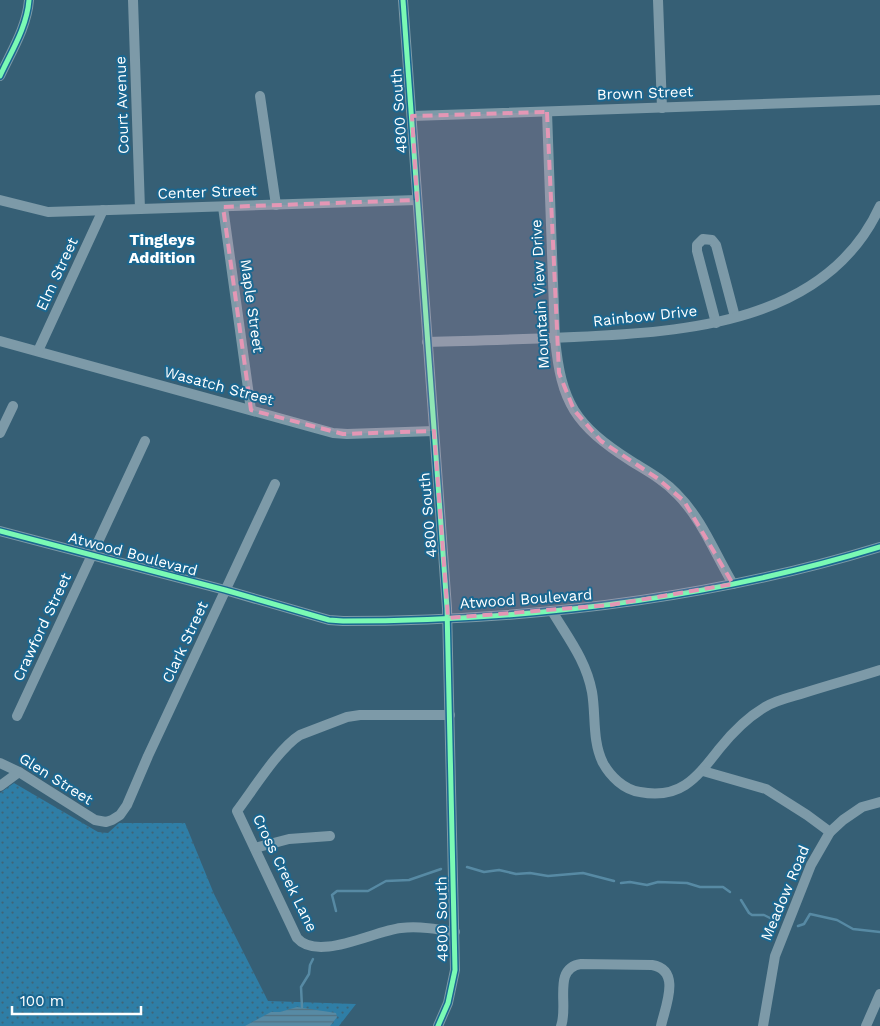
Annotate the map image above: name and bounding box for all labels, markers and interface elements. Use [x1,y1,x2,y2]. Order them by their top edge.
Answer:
street label: Court Avenue [111,56,133,154]
street label: 4800 South [387,68,411,154]
street label: Brown Street [596,82,694,104]
street label: Center Street [157,181,258,203]
street label: Mountain View Drive [527,219,553,369]
district label: Tingleys Addition [129,230,195,267]
street label: Elm Street [32,234,82,313]
street label: Maple Street [237,258,268,355]
street label: Rainbow Drive [592,302,698,330]
street label: Wasatch Street [162,363,276,409]
street label: 4800 South [415,472,441,558]
street label: Atwood Boulevard [66,528,200,580]
street label: Crawford Street [9,569,75,684]
street label: Atwood Boulevard [459,585,593,613]
street label: Clark Street [158,598,212,686]
street label: Glen Street [16,749,97,809]
street label: Cross Creek Lane [249,811,321,935]
street label: Meadow Road [757,843,813,943]
street label: 4800 South [432,876,452,962]
scale bar [12,984,141,1016]
text: 100 m [20,992,64,1010]

